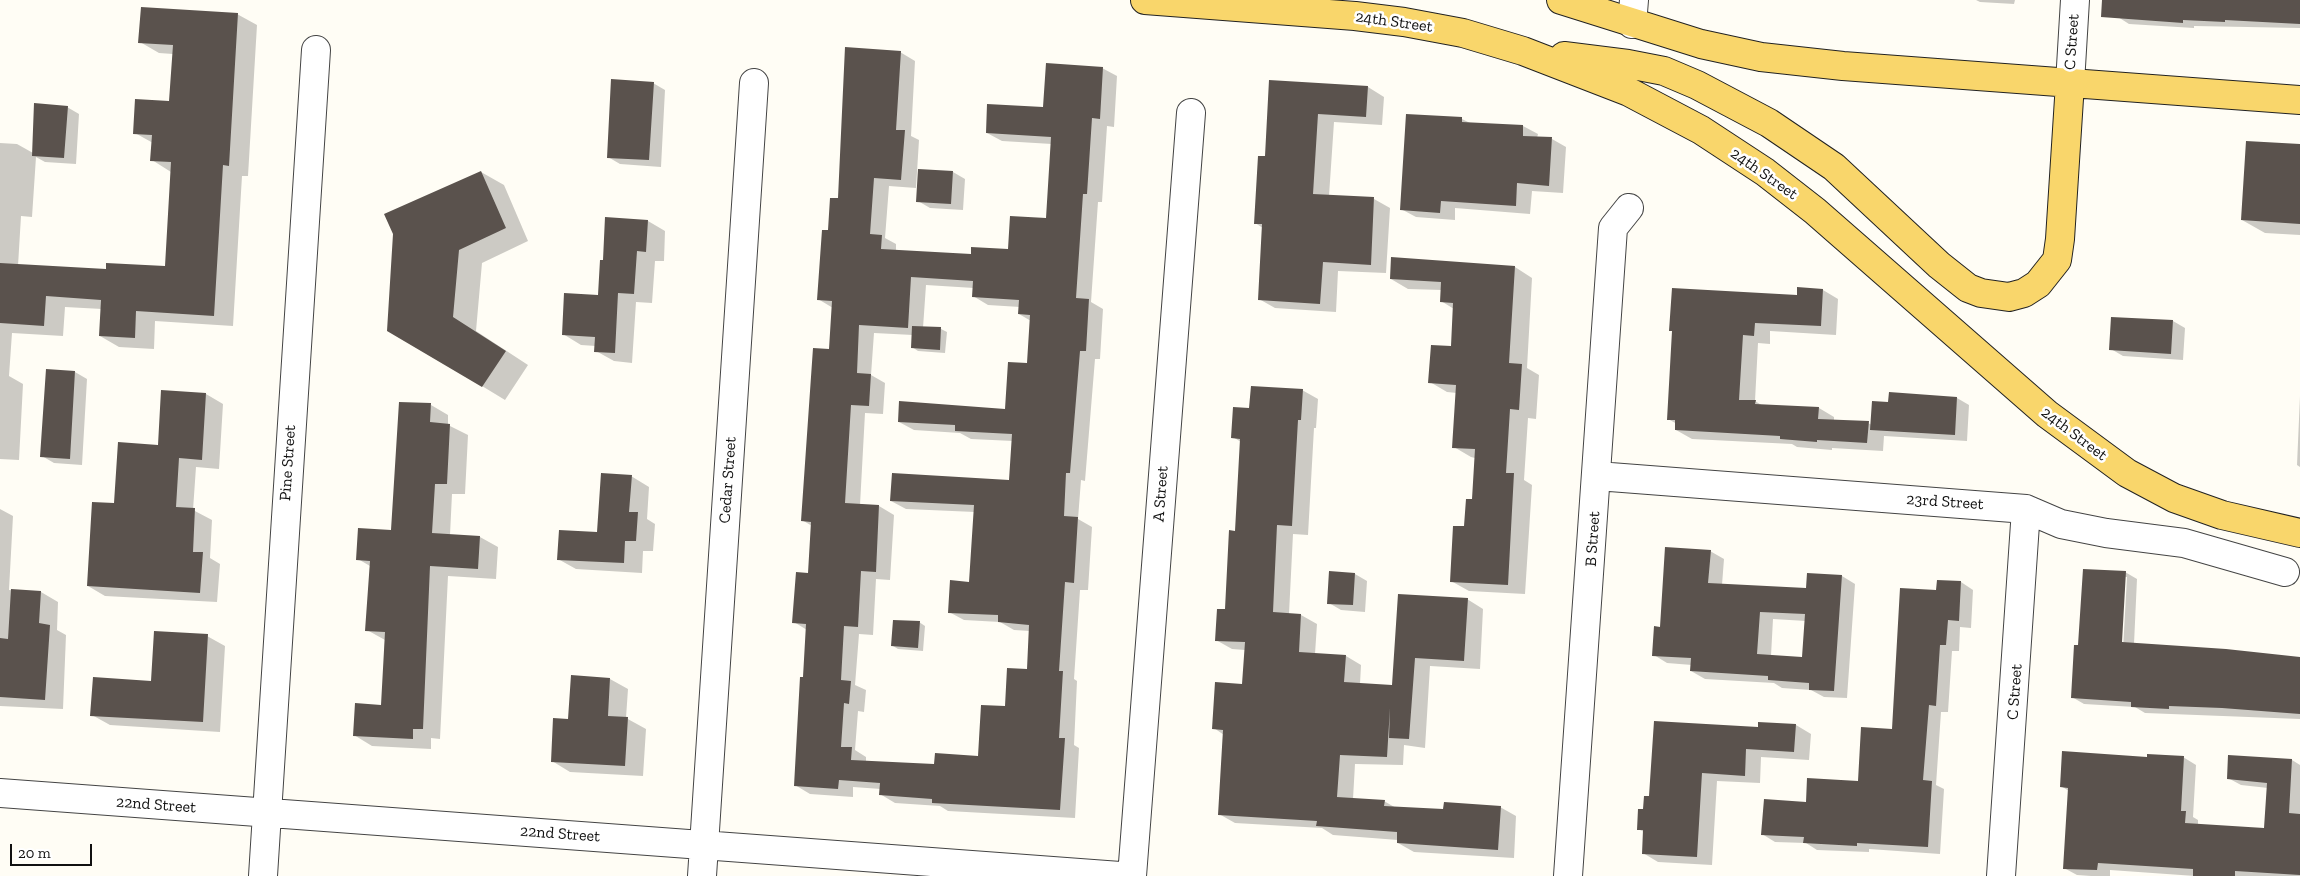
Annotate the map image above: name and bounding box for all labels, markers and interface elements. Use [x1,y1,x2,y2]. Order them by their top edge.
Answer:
street label: 24th Street [1354,7,1434,37]
street label: C Street [2060,13,2084,71]
street label: 24th Street [1727,144,1801,204]
street label: 24th Street [2037,403,2111,465]
street label: Pine Street [276,424,300,502]
street label: Cedar Street [715,436,741,524]
street label: A Street [1149,465,1173,523]
street label: 23rd Street [1906,490,1984,514]
street label: B Street [1581,511,1605,567]
street label: C Street [2003,663,2027,721]
street label: 22nd Street [115,793,197,817]
street label: 22nd Street [519,822,601,846]
scale bar [12,834,95,866]
text: 20 m [18,844,51,862]

